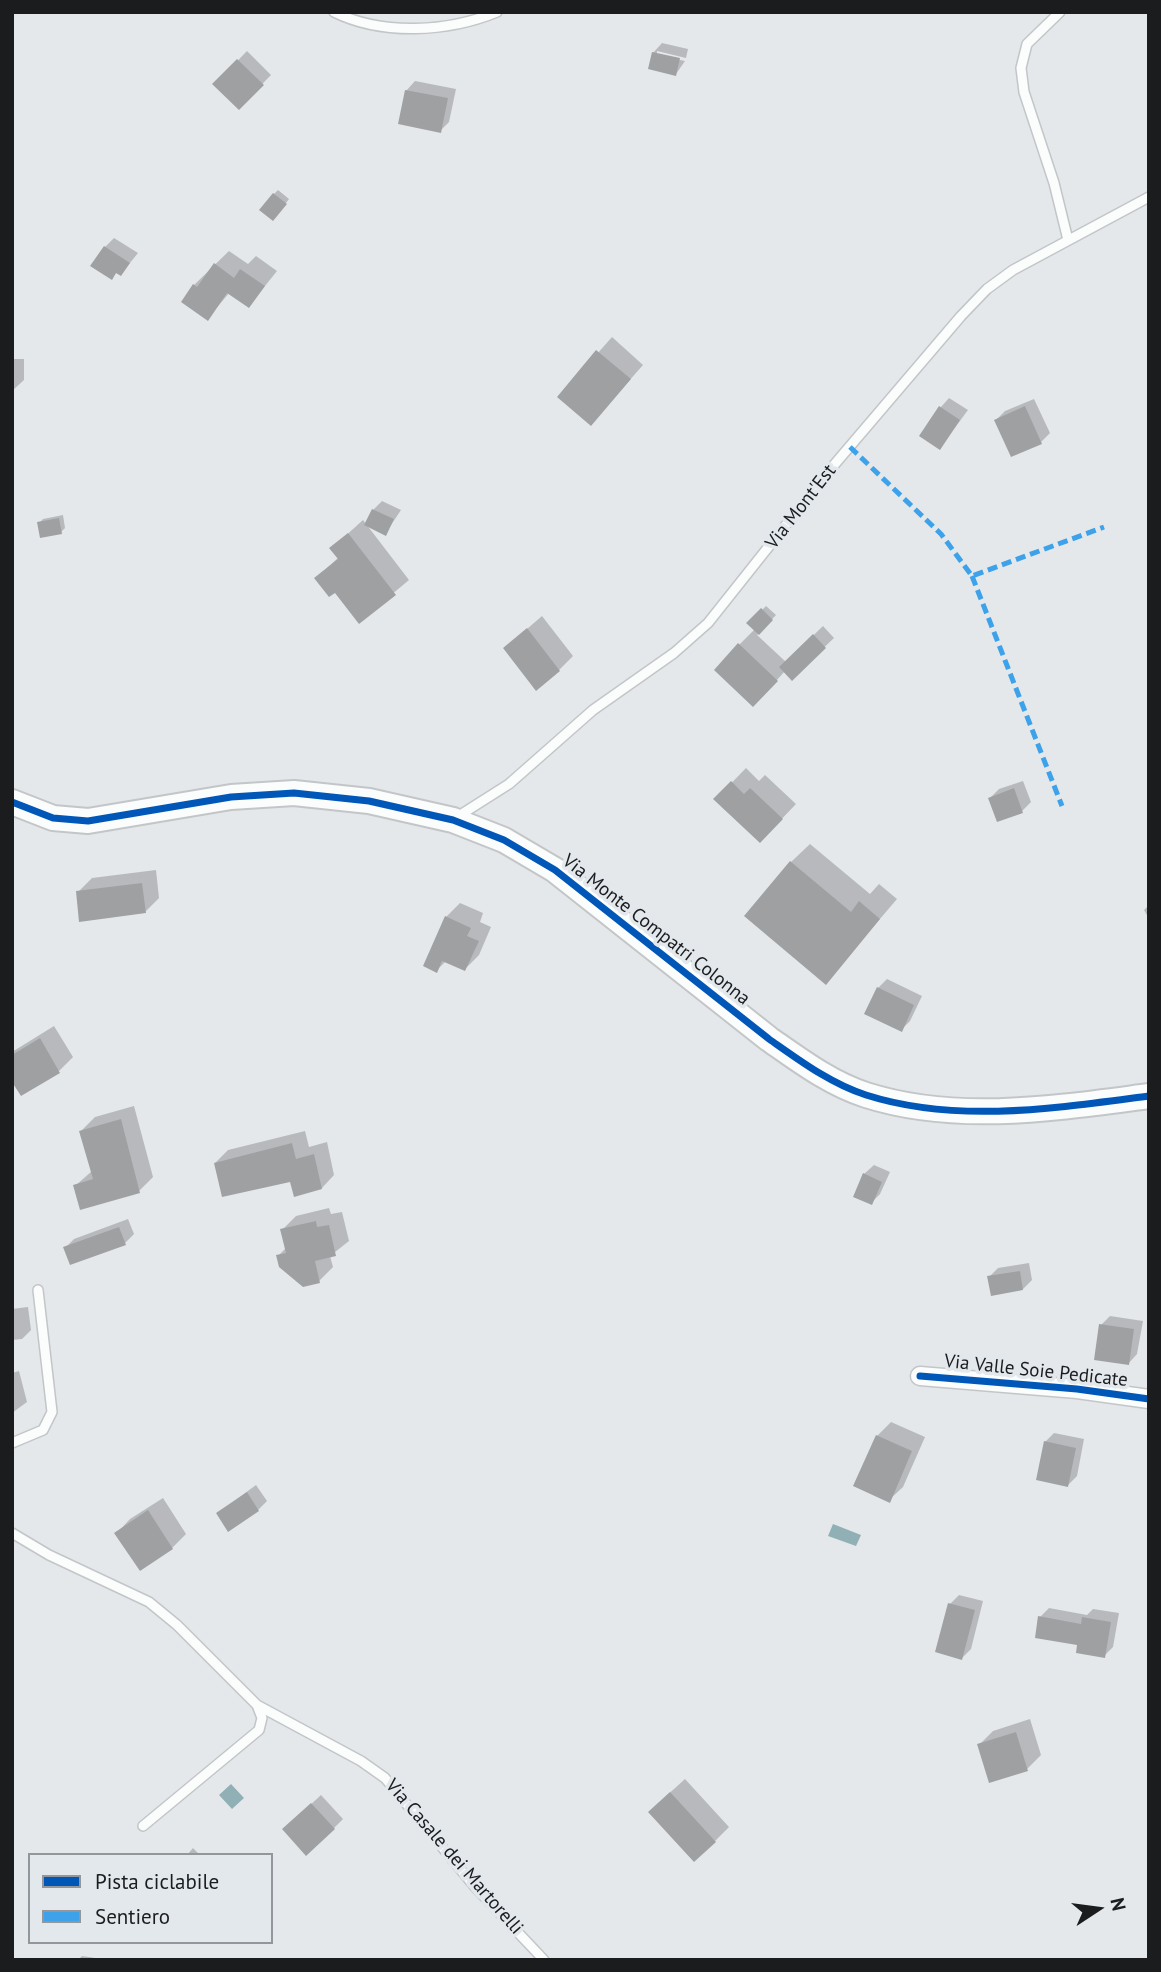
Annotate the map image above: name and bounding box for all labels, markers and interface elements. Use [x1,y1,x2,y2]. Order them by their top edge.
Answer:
street label: Via Mont'Est [761,460,841,554]
street label: Via Monte Compatri Colonna [558,850,754,1010]
street label: Via Valle Soie Pedicate [943,1350,1129,1392]
street label: Via Casale dei Martorelli [380,1775,528,1939]
legend [28,1853,273,1944]
text: Pista ciclabile [95,1868,219,1895]
north arrow [1063,1874,1133,1944]
text: N [1105,1895,1132,1913]
text: Sentiero [95,1903,170,1930]

